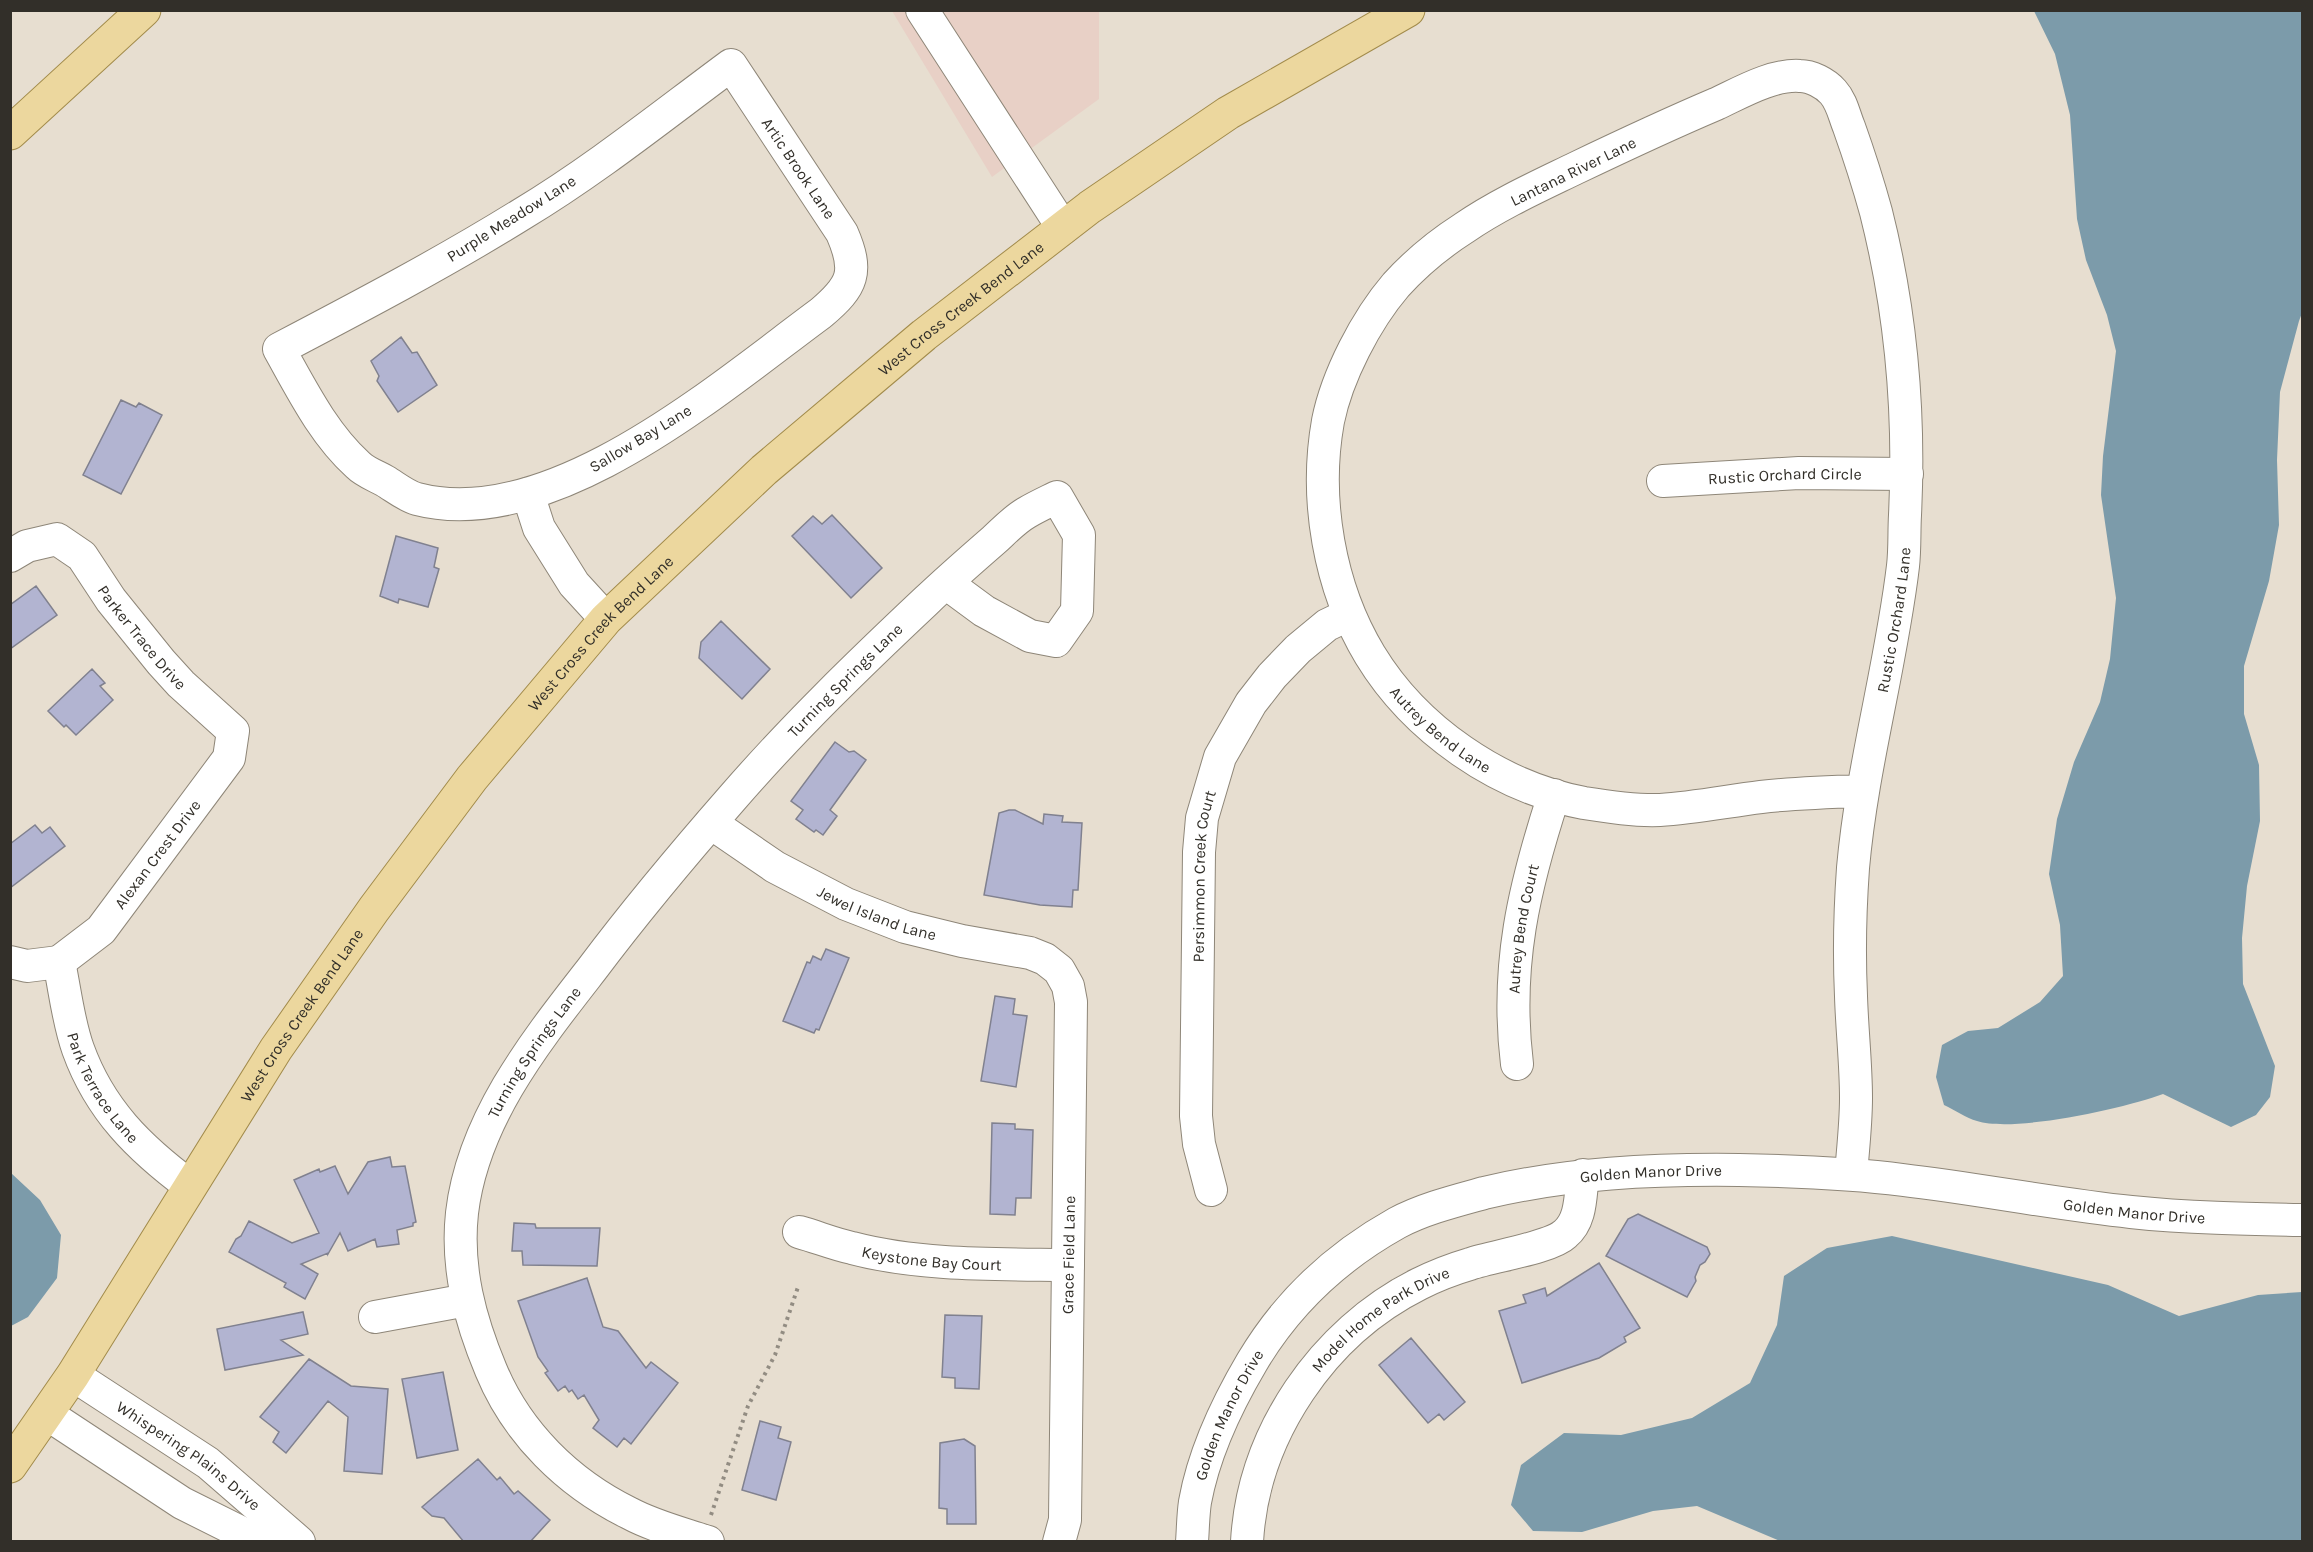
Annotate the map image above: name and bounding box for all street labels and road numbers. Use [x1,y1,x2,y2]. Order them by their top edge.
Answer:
street label: Artic Brook Lane [758,114,839,223]
street label: Lantana River Lane [1507,133,1639,210]
street label: Purple Meadow Lane [443,171,579,266]
street label: West Cross Creek Bend Lane [874,237,1047,380]
street label: Sallow Bay Lane [586,400,695,476]
street label: Rustic Orchard Circle [1707,464,1862,488]
street label: Rustic Orchard Lane [1873,547,1914,694]
street label: West Cross Creek Bend Lane [524,552,677,715]
street label: Parker Trace Drive [94,582,190,694]
street label: Turning Springs Lane [784,620,906,741]
street label: Autrey Bend Lane [1386,683,1494,777]
street label: Persimmon Creek Court [1189,788,1220,962]
street label: Alexan Crest Drive [110,796,205,913]
street label: Autrey Bend Court [1504,862,1543,994]
street label: Jewel Island Lane [814,882,938,944]
street label: West Cross Creek Bend Lane [236,925,367,1106]
street label: Turning Springs Lane [484,983,585,1121]
street label: Park Terrace Lane [63,1030,143,1147]
street label: Golden Manor Drive [1579,1161,1722,1186]
street label: Golden Manor Drive [2062,1194,2206,1227]
street label: Grace Field Lane [1058,1196,1079,1314]
street label: Keystone Bay Court [860,1242,1002,1274]
street label: Model Home Park Drive [1307,1263,1452,1376]
street label: Golden Manor Drive [1191,1346,1267,1483]
street label: Whispering Plains Drive [113,1397,264,1514]

